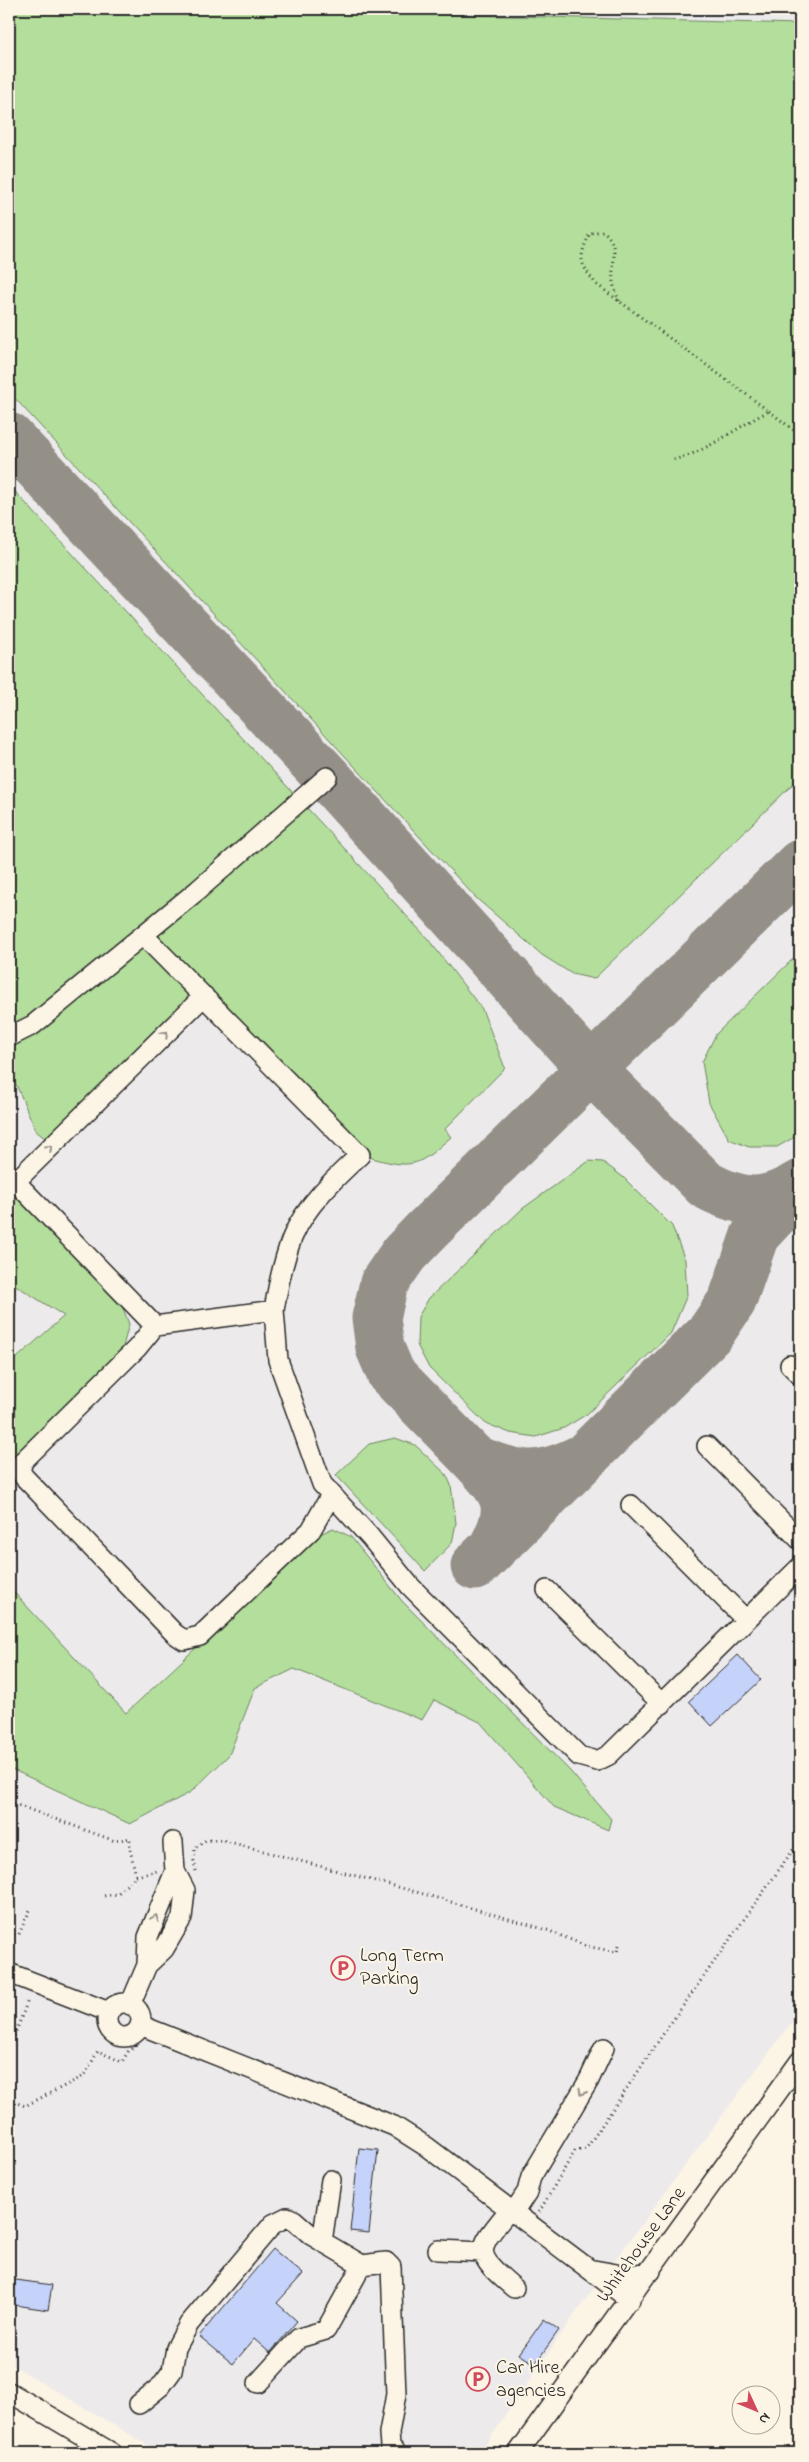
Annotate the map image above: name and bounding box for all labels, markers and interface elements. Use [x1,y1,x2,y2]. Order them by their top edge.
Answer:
one-way arrow [159,1031,168,1040]
one-way arrow [44,1145,53,1154]
one-way arrow [149,1914,159,1923]
place label: Long Term Parking [360,1942,444,1995]
parking icon: Long Term Parking [330,1955,356,1981]
one-way arrow [578,2086,588,2095]
street label: Whitehouse Lane [590,2181,694,2309]
place label: Car Hire agencies [496,2354,566,2407]
parking icon: Car Hire agencies [465,2366,491,2392]
north arrow [732,2384,782,2434]
text: N [753,2407,775,2429]

